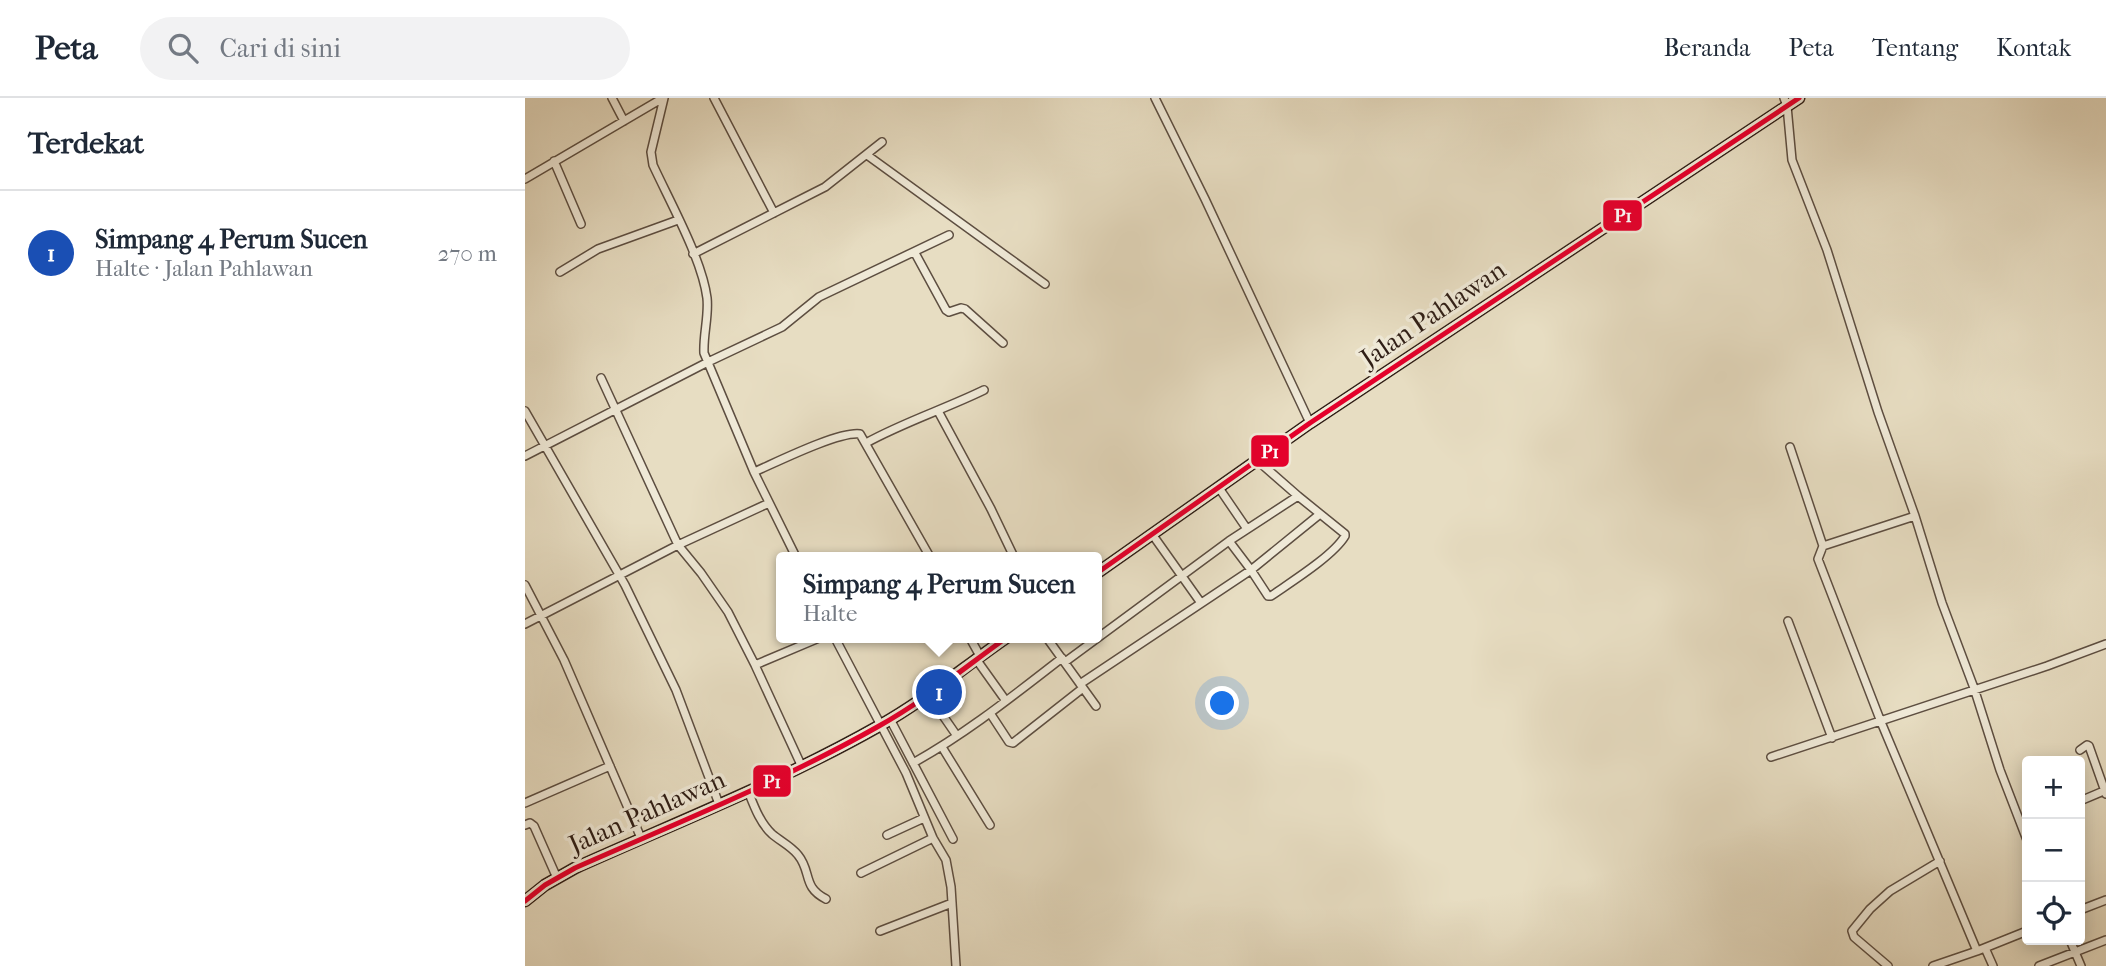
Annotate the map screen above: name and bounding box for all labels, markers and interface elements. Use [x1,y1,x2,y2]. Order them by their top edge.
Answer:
search box [140,17,630,80]
text: Peta [35,29,98,68]
icon: search [164,29,202,67]
text: Cari di sini [220,33,341,64]
text: Beranda [1664,34,1750,62]
text: Peta [1788,34,1834,62]
text: Tentang [1872,34,1958,62]
text: Kontak [1996,34,2071,62]
text: Terdekat [28,126,144,161]
line badge: P1 [1602,199,1643,232]
text: P1 [1614,205,1632,227]
text: Simpang 4 Perum Sucen [95,224,368,255]
text: 1 [47,240,55,267]
text: 270 m [437,240,497,267]
street label: Jalan Pahlawan [1353,254,1511,375]
text: Halte · Jalan Pahlawan [95,255,313,282]
line badge: P1 [1250,434,1290,468]
text: P1 [1261,441,1279,463]
popup [776,552,1102,643]
text: Simpang 4 Perum Sucen [803,569,1075,600]
text: Halte [803,600,857,627]
pin: 1 [916,666,962,718]
your location [1205,686,1239,720]
map controls [2022,756,2085,945]
button: + [2022,756,2085,819]
street label: Jalan Pahlawan [562,764,730,861]
line badge: P1 [752,764,792,798]
text: P1 [763,771,781,793]
button: − [2022,819,2085,882]
button: locate [2022,882,2085,945]

